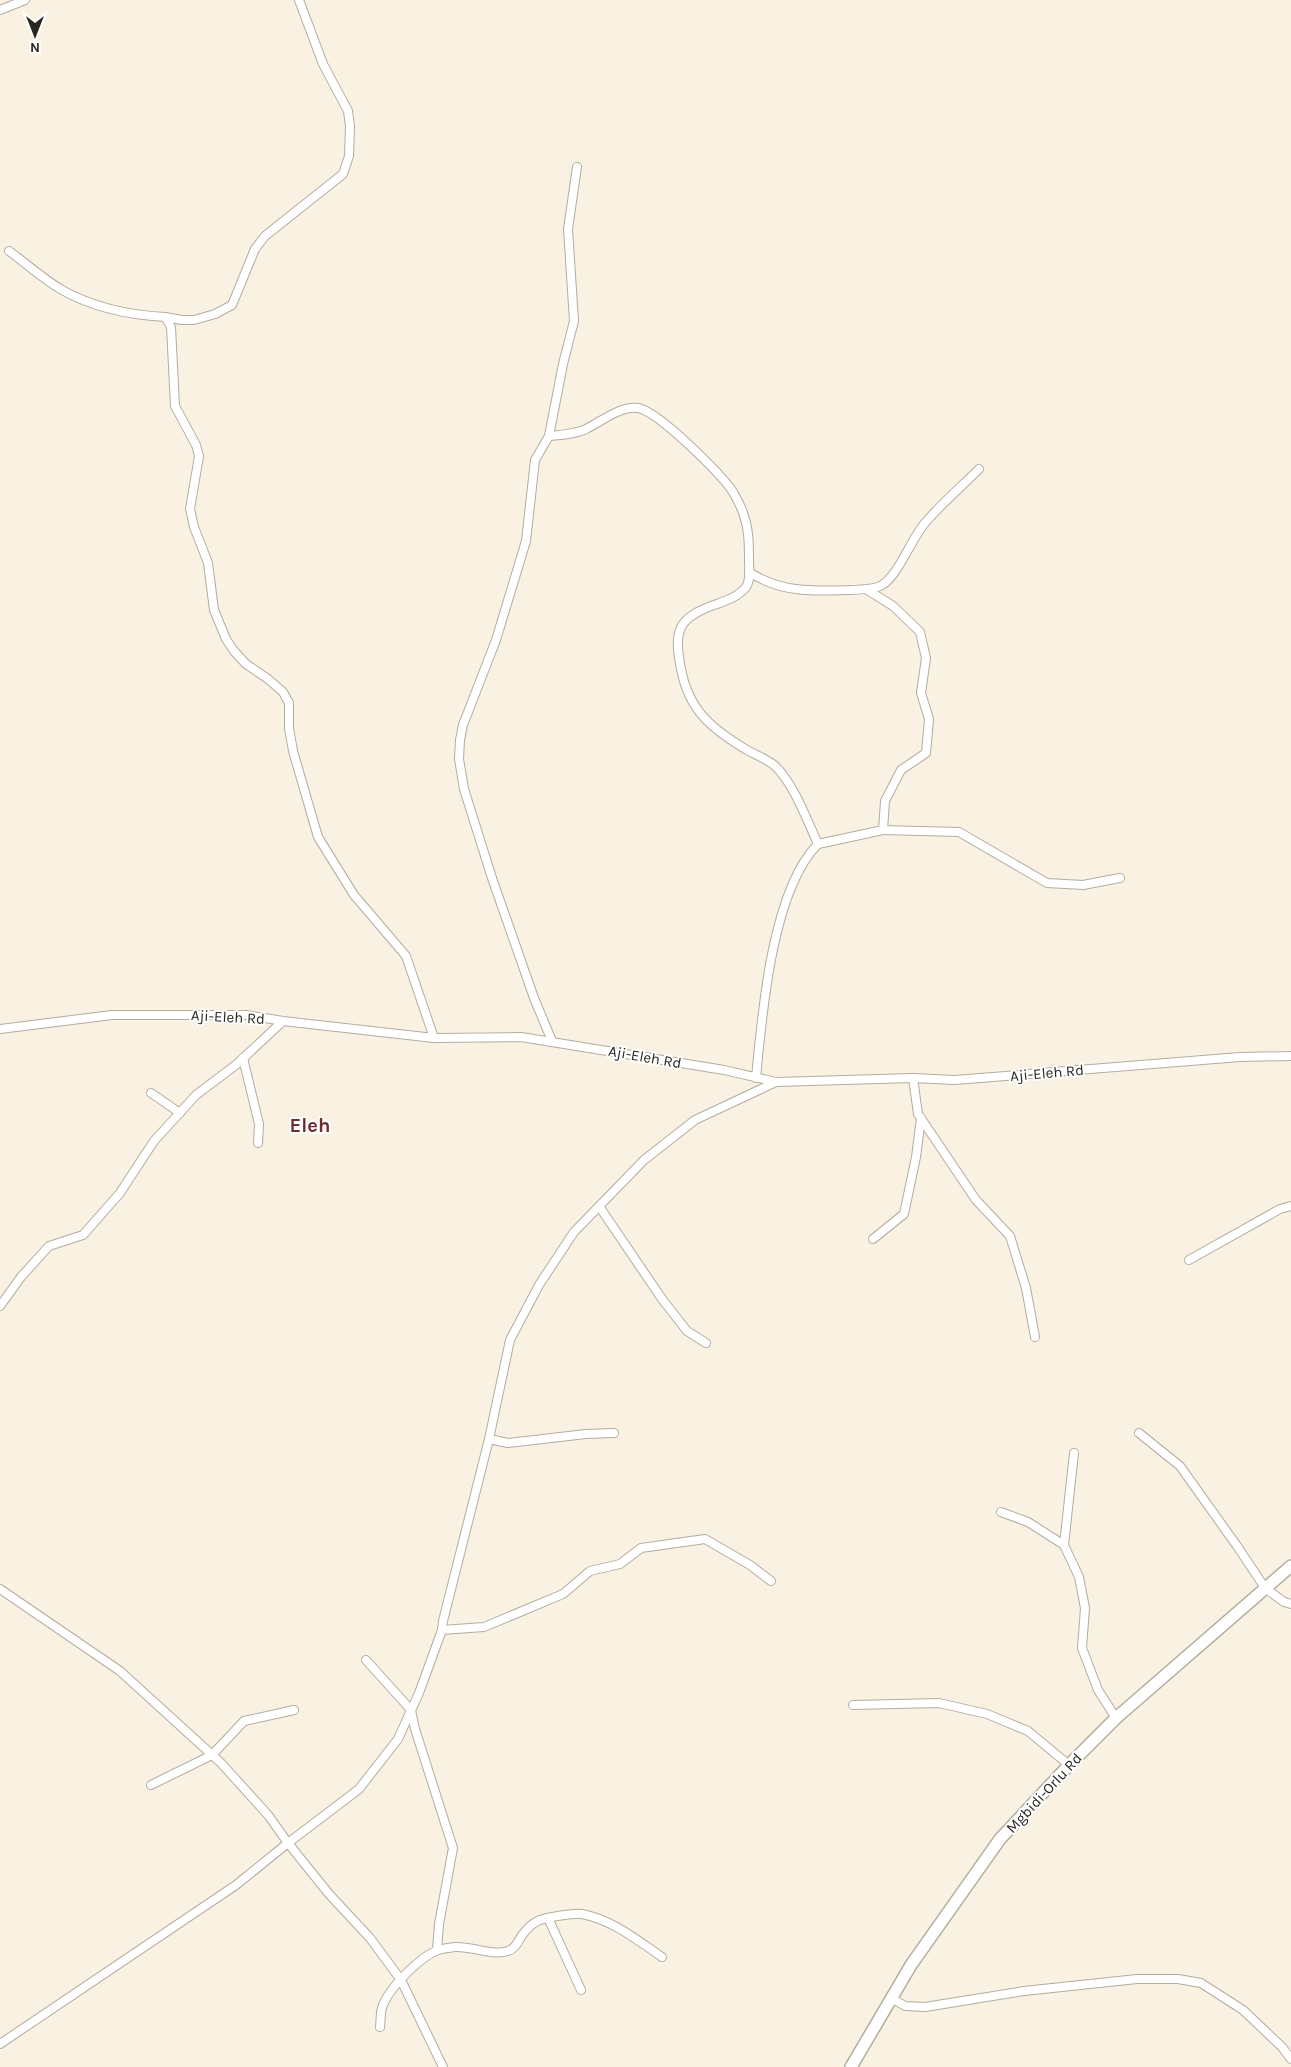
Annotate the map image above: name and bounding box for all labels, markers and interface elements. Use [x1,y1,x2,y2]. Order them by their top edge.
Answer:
north arrow [10,10,60,60]
text: N [30,39,40,56]
street label: Aji-Eleh Rd [191,1006,265,1028]
street label: Aji-Eleh Rd [607,1042,683,1072]
street label: Aji-Eleh Rd [1009,1061,1085,1085]
district label: Eleh [290,1114,330,1137]
street label: Mgbidi-Orlu Rd [1002,1749,1086,1837]

